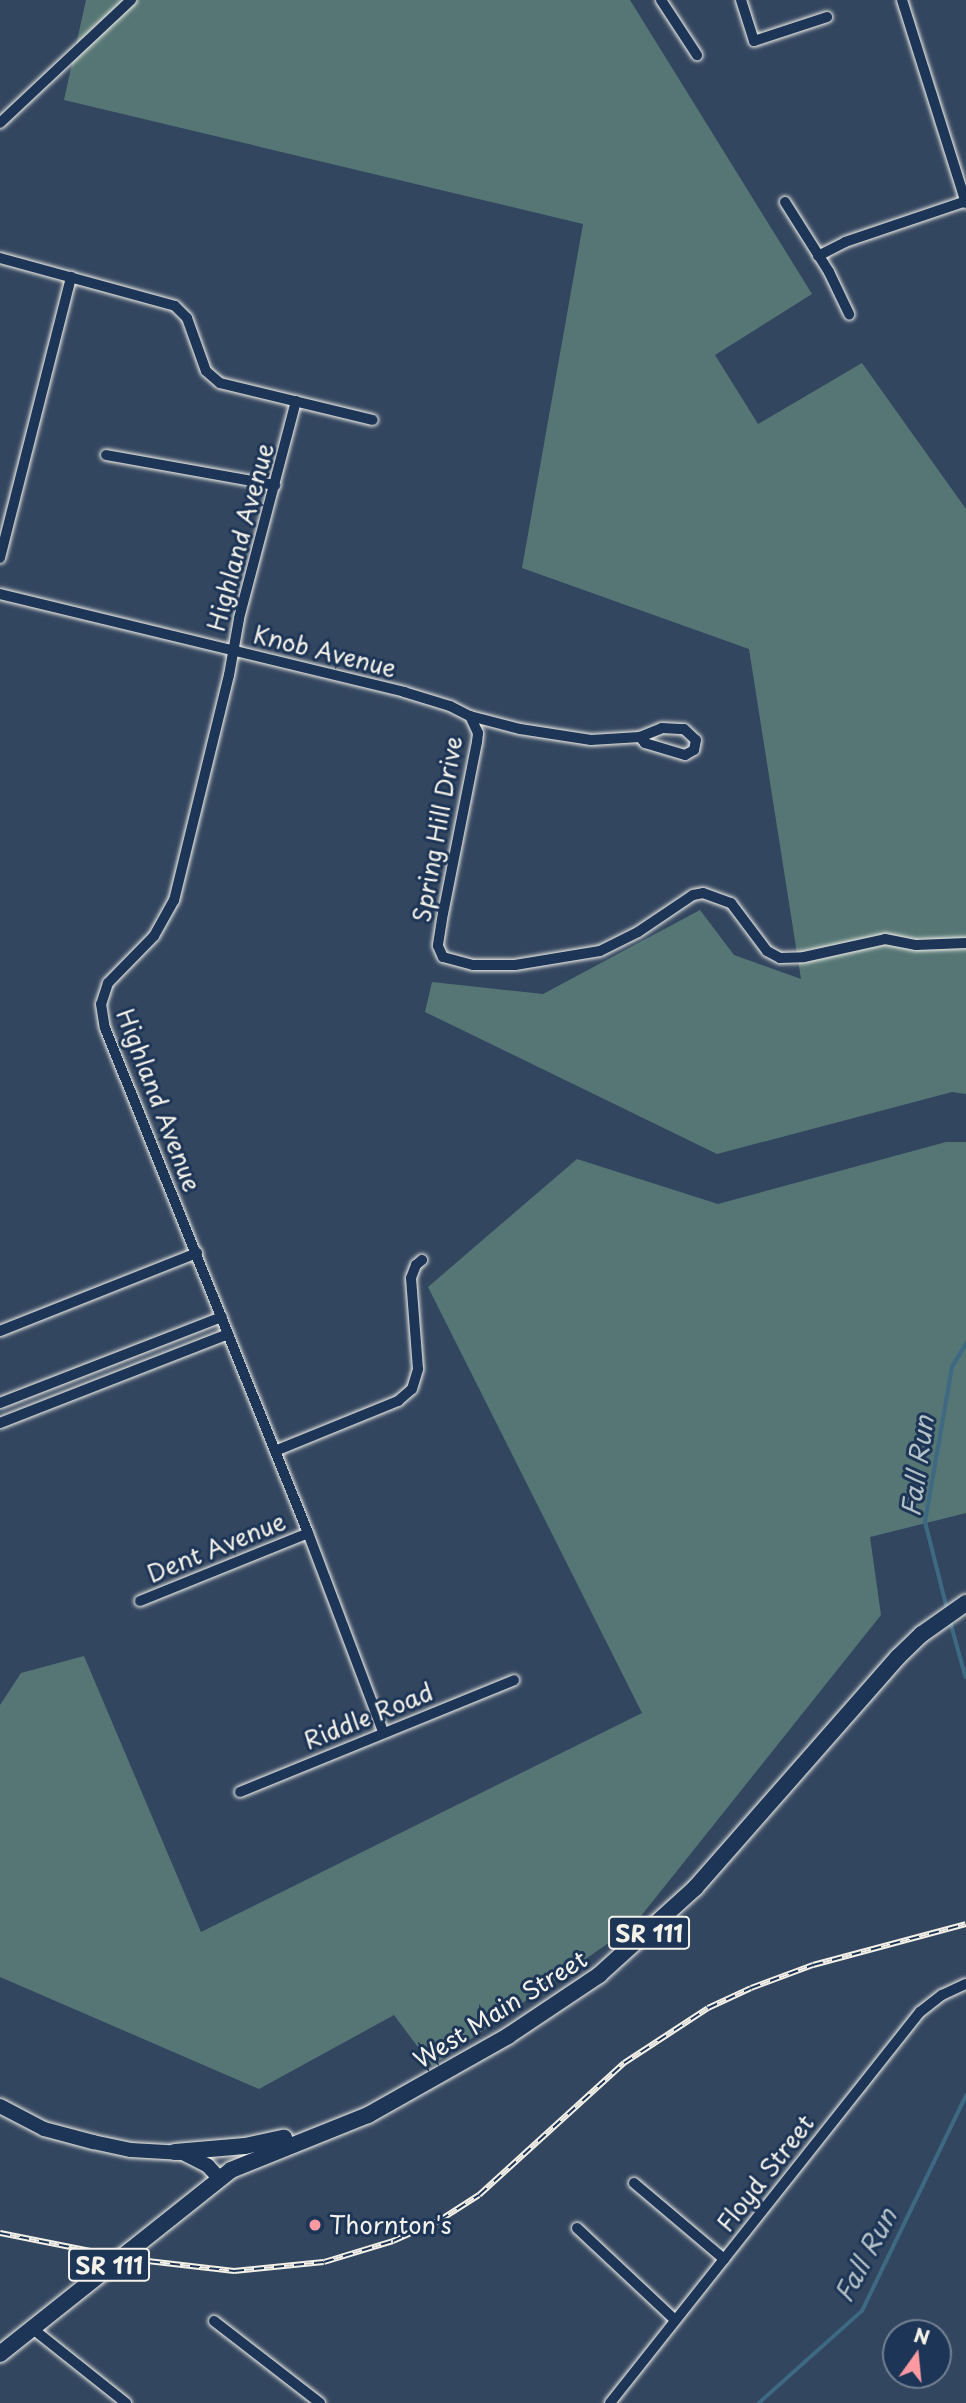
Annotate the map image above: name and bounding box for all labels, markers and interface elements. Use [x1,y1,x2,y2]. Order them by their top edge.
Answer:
street label: Highland Avenue [201,440,279,634]
street label: Knob Avenue [251,619,399,683]
street label: Spring Hill Drive [406,733,468,925]
street label: Highland Avenue [111,1004,207,1196]
water label: Fall Run [894,1413,940,1519]
street label: Dent Avenue [143,1506,289,1588]
street label: Riddle Road [299,1677,437,1755]
road number: SR 111 [607,1914,691,1952]
street label: West Main Street [407,1943,593,2075]
street label: Floyd Street [710,2108,820,2238]
water label: Fall Run [827,2202,903,2308]
place label: Thornton's [329,2211,452,2239]
marker: Thornton's [307,2217,323,2233]
road number: SR 111 [67,2246,151,2284]
north arrow [882,2319,952,2389]
text: N [911,2320,933,2351]

